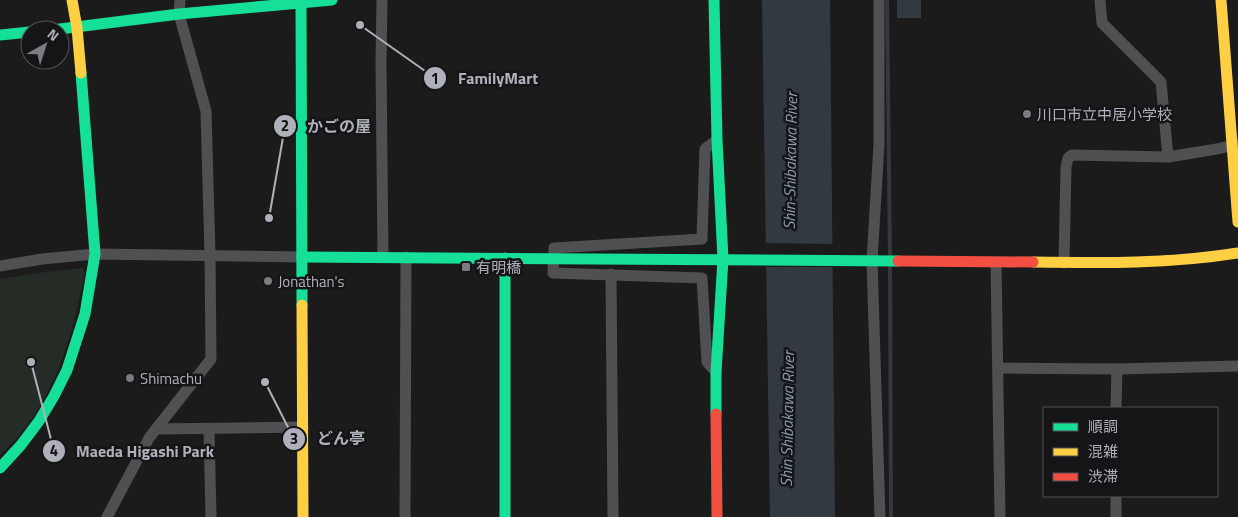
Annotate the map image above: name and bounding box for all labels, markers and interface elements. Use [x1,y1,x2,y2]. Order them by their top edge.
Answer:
north arrow [20,20,70,70]
text: N [43,23,64,46]
callout: FamilyMart [423,63,548,94]
text: FamilyMart [458,66,538,90]
text: 1 [431,67,439,90]
water label: Shin-Shibakawa River [777,90,803,230]
place label: 川口市立中居小学校 [1037,103,1172,126]
marker: 川口市立中居小学校 [1021,108,1033,120]
callout: かごの屋 [272,111,381,142]
text: 2 [281,114,289,137]
text: かごの屋 [307,114,371,138]
place label: 有明橋 [476,256,521,279]
marker: 有明橋 [460,261,472,273]
place label: Jonathan's [278,270,345,293]
marker: Jonathan's [262,275,274,287]
water label: Shin Shibakawa River [774,349,800,487]
place label: Shimachu [140,367,202,390]
marker: Shimachu [124,372,136,384]
legend [1043,407,1218,497]
text: 順調 [1088,415,1118,438]
callout: どん亭 [282,423,375,454]
text: どん亭 [317,426,365,450]
text: 3 [290,427,298,450]
callout: Maeda Higashi Park [41,436,224,467]
text: 4 [50,439,58,462]
text: Maeda Higashi Park [76,439,215,463]
text: 混雑 [1088,440,1118,463]
text: 渋滞 [1088,465,1118,488]

